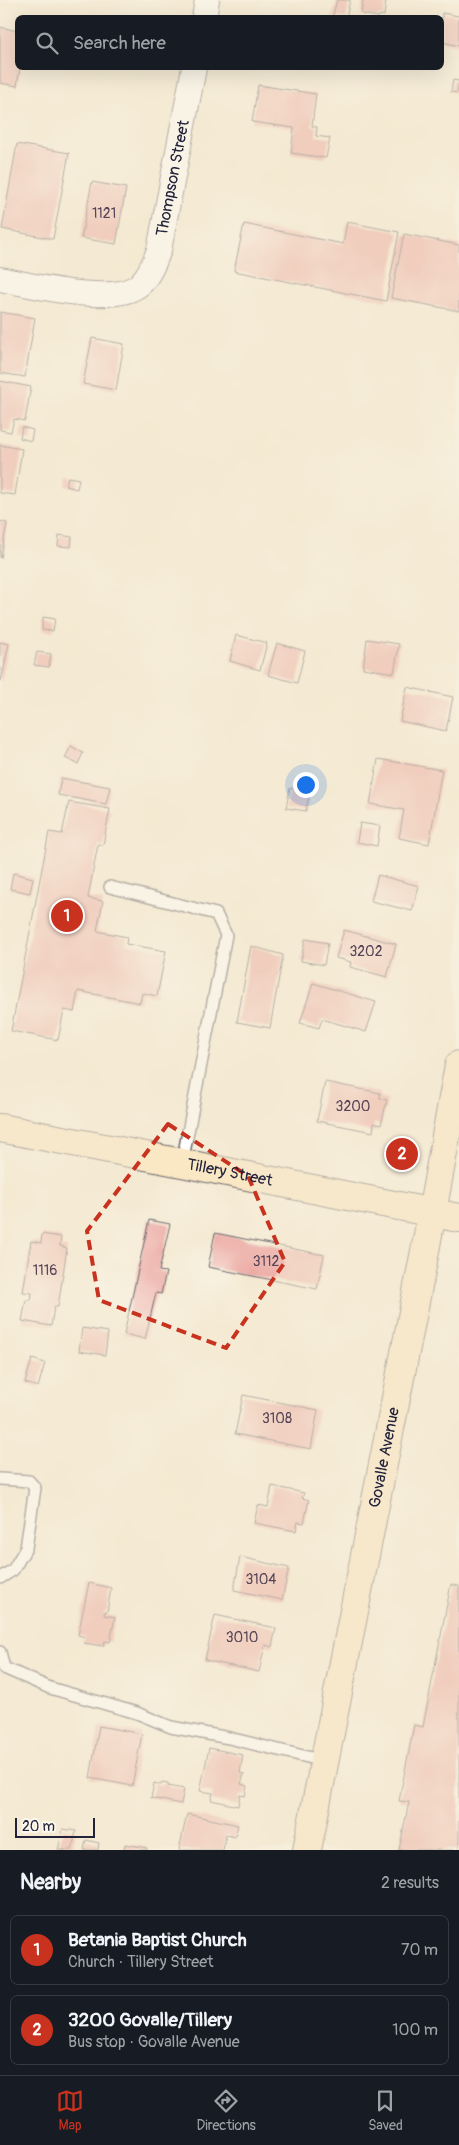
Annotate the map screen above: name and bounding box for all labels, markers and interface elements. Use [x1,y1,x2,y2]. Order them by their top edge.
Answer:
search box [15,15,444,70]
icon: search [33,29,61,57]
text: Search here [73,31,166,55]
street label: Thompson Street [152,118,194,238]
house number: 1121 [92,205,116,222]
your location [293,772,319,798]
pin: 1 [51,897,83,935]
house number: 3202 [349,943,383,960]
house number: 3200 [336,1098,370,1115]
pin: 2 [386,1135,418,1173]
street label: Tillery Street [185,1154,275,1191]
house number: 3112 [253,1253,279,1270]
house number: 1116 [33,1262,57,1279]
street label: Govalle Avenue [365,1405,404,1510]
house number: 3108 [262,1410,292,1427]
house number: 3104 [246,1571,276,1588]
house number: 3010 [226,1629,258,1646]
scale bar [15,1815,95,1838]
text: 20 m [22,1818,55,1835]
text: Nearby [20,1869,81,1896]
text: 2 results [381,1873,439,1893]
text: Betania Baptist Church [68,1928,247,1952]
text: 1 [34,1940,40,1960]
text: 70 m [401,1940,438,1960]
text: Church · Tillery Street [68,1952,214,1972]
text: 3200 Govalle/Tillery [68,2008,232,2032]
text: 2 [33,2020,41,2040]
text: 100 m [392,2020,438,2040]
text: Bus stop · Govalle Avenue [68,2032,240,2052]
tab: Map [56,2087,84,2134]
tab: Directions [196,2087,256,2134]
tab: Saved [368,2087,403,2134]

